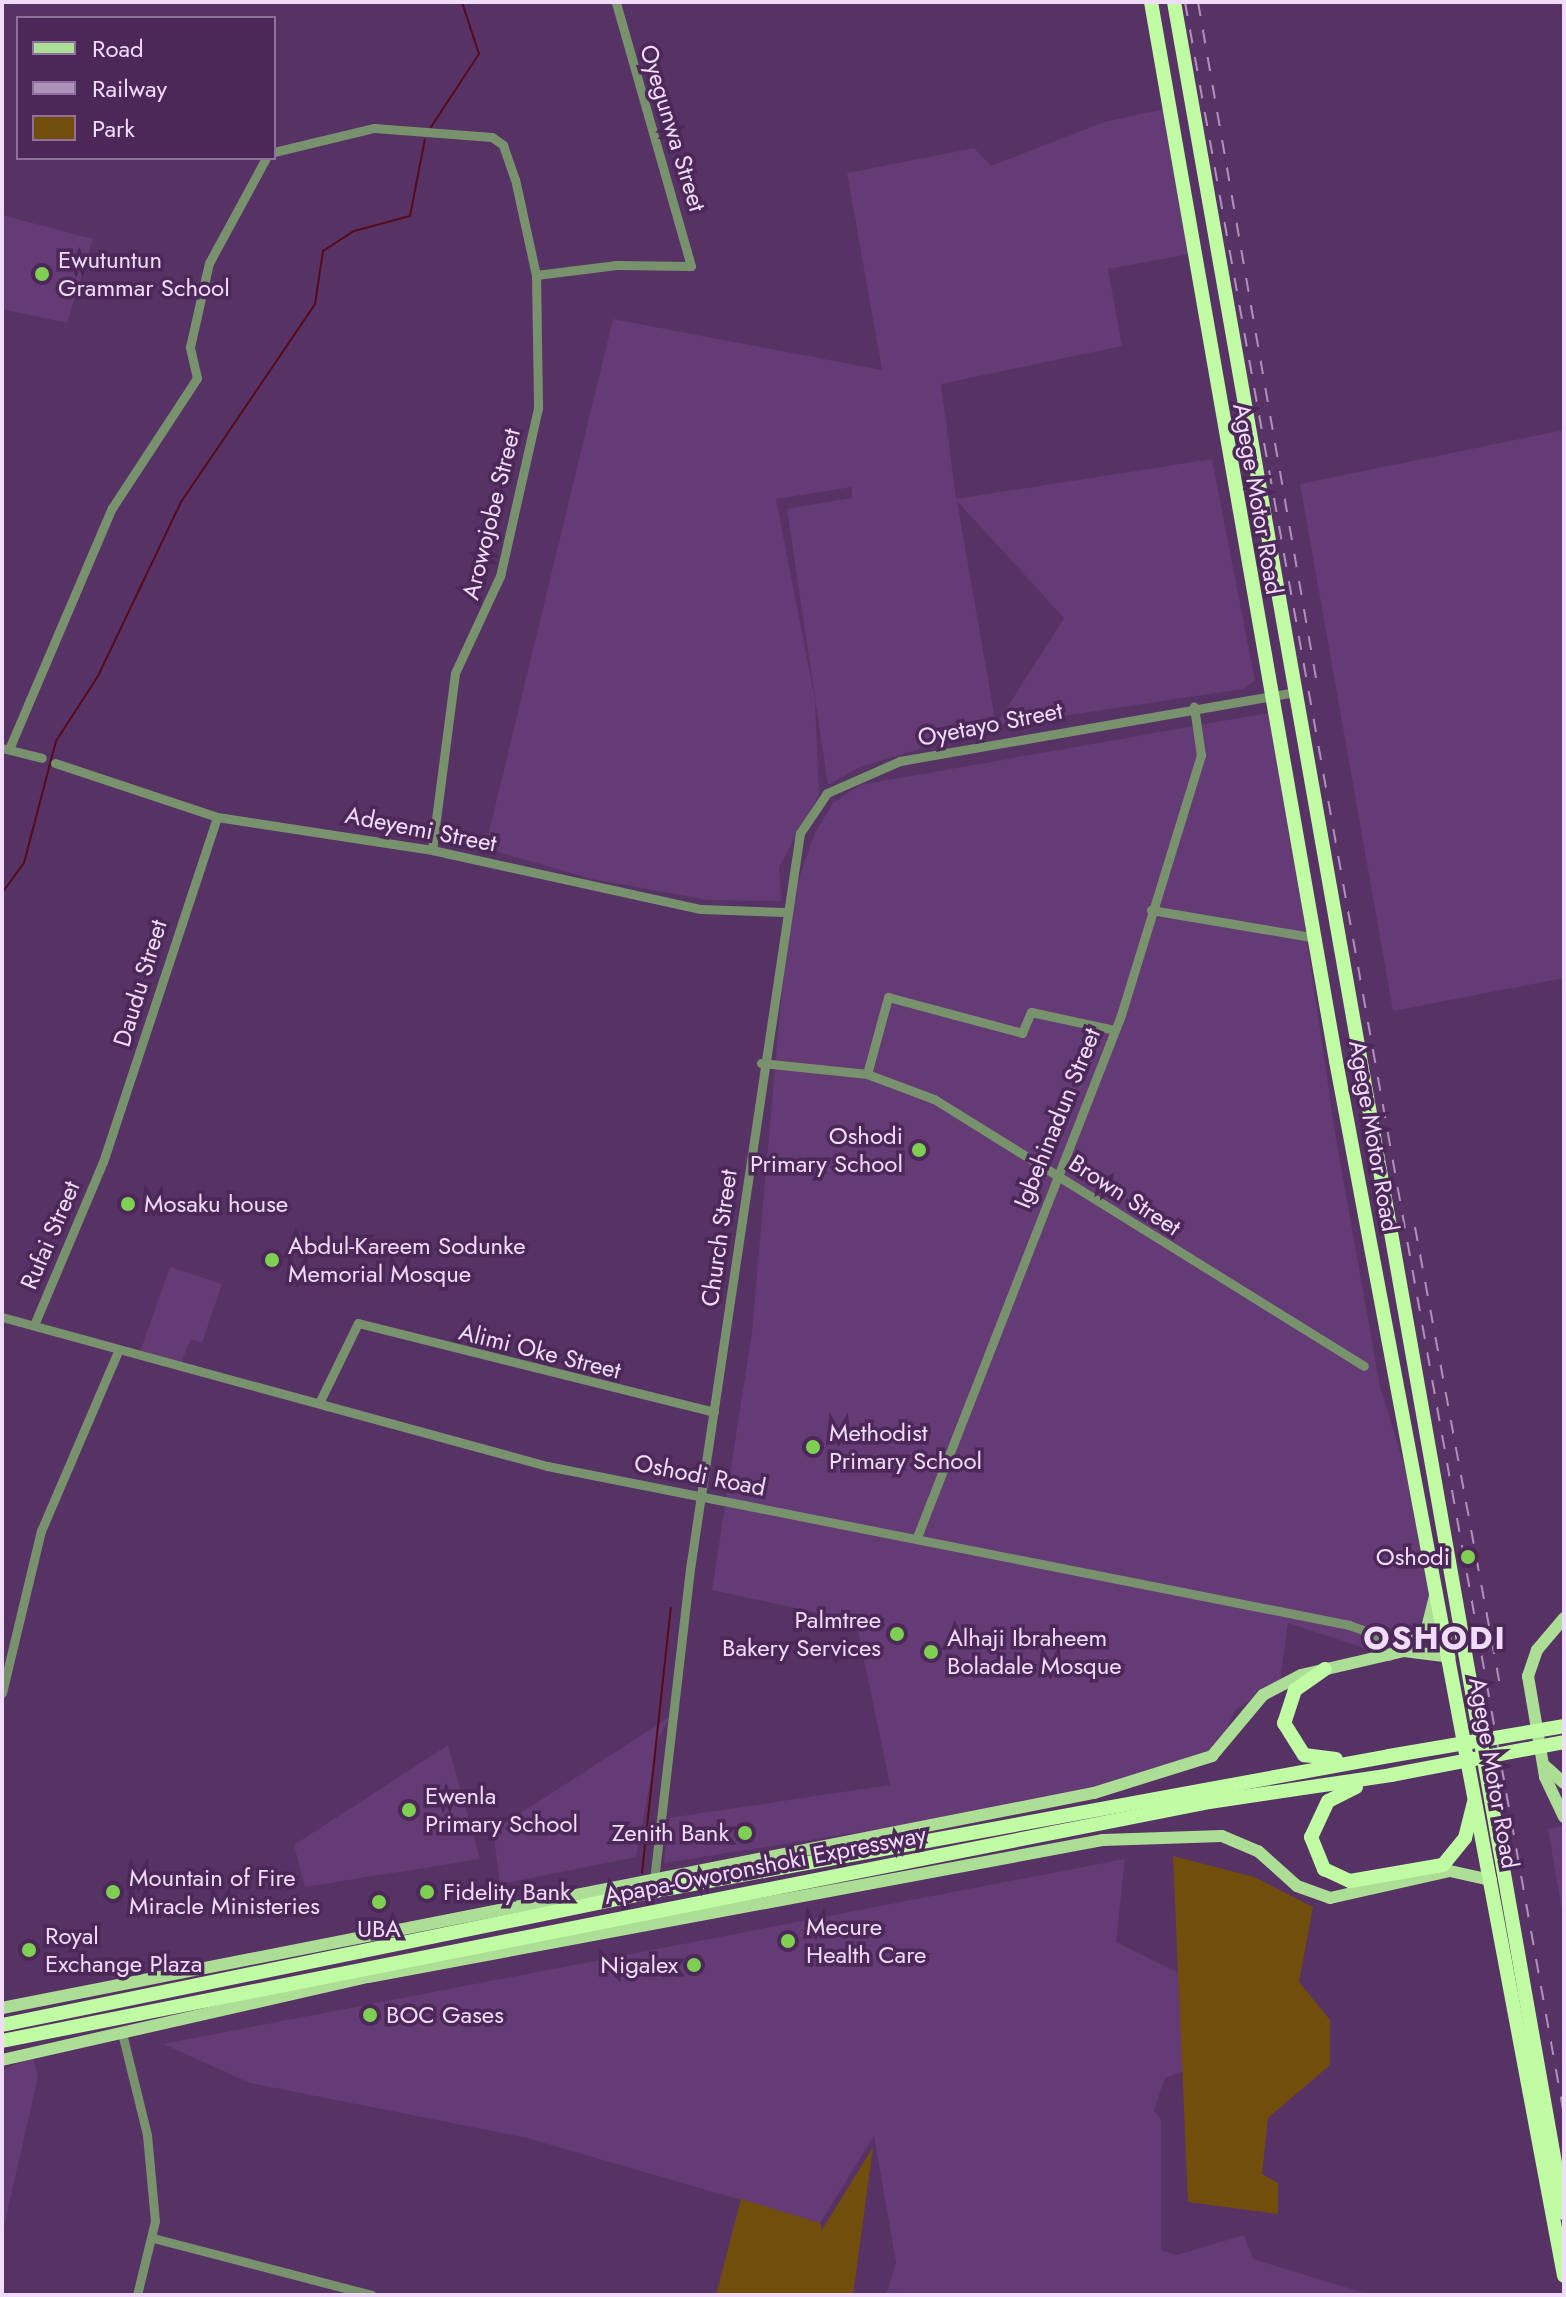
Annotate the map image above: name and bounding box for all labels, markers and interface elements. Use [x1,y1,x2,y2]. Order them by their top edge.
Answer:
legend [16,16,276,160]
text: Road [92,31,144,66]
street label: Oyegunwa Street [634,41,712,215]
text: Railway [92,71,167,106]
text: Park [92,111,135,146]
place label: Ewutuntun Grammar School [58,246,230,302]
marker: Ewutuntun Grammar School [33,265,51,283]
street label: Agege Motor Road [1227,401,1289,597]
street label: Arowojobe Street [456,426,526,602]
street label: Oyetayo Street [915,696,1065,752]
street label: Adeyemi Street [343,800,499,858]
street label: Daudu Street [107,916,173,1050]
street label: Igbehinadun Street [1008,1024,1106,1212]
street label: Agege Motor Road [1343,1038,1405,1234]
place label: Oshodi Primary School [750,1122,903,1178]
marker: Oshodi Primary School [910,1141,928,1159]
street label: Brown Street [1064,1148,1186,1242]
street label: Church Street [695,1168,743,1308]
street label: Rufai Street [14,1176,86,1294]
place label: Mosaku house [144,1190,288,1218]
marker: Mosaku house [119,1195,137,1213]
place label: Abdul-Kareem Sodunke Memorial Mosque [288,1232,526,1288]
marker: Abdul-Kareem Sodunke Memorial Mosque [263,1251,281,1269]
street label: Alimi Oke Street [456,1317,624,1385]
place label: Methodist Primary School [829,1419,982,1475]
marker: Methodist Primary School [804,1438,822,1456]
street label: Oshodi Road [632,1448,768,1502]
place label: Oshodi [1376,1543,1450,1571]
marker: Oshodi [1457,1546,1479,1568]
place label: Palmtree Bakery Services [722,1606,881,1662]
district label: OSHODI [1363,1619,1507,1657]
place label: Alhaji Ibraheem Boladale Mosque [947,1624,1122,1680]
marker: Palmtree Bakery Services [888,1625,906,1643]
marker: Alhaji Ibraheem Boladale Mosque [922,1643,940,1661]
street label: Agege Motor Road [1463,1675,1525,1871]
place label: Ewenla Primary School [425,1782,578,1838]
marker: Ewenla Primary School [400,1801,418,1819]
place label: Zenith Bank [612,1819,729,1847]
street label: Apapa-Oworonshoki Expressway [602,1820,928,1910]
marker: Zenith Bank [736,1824,754,1842]
place label: Mountain of Fire Miracle Ministeries [129,1864,320,1920]
place label: Fidelity Bank [443,1878,571,1906]
marker: Mountain of Fire Miracle Ministeries [104,1883,122,1901]
marker: Fidelity Bank [418,1883,436,1901]
marker: UBA [370,1893,388,1911]
place label: Mecure Health Care [806,1913,926,1969]
place label: UBA [357,1915,401,1943]
place label: Royal Exchange Plaza [45,1922,202,1978]
marker: Mecure Health Care [777,1930,799,1952]
marker: Royal Exchange Plaza [20,1941,38,1959]
place label: Nigalex [600,1951,678,1979]
marker: Nigalex [685,1956,703,1974]
place label: BOC Gases [386,2001,504,2029]
marker: BOC Gases [361,2006,379,2024]

